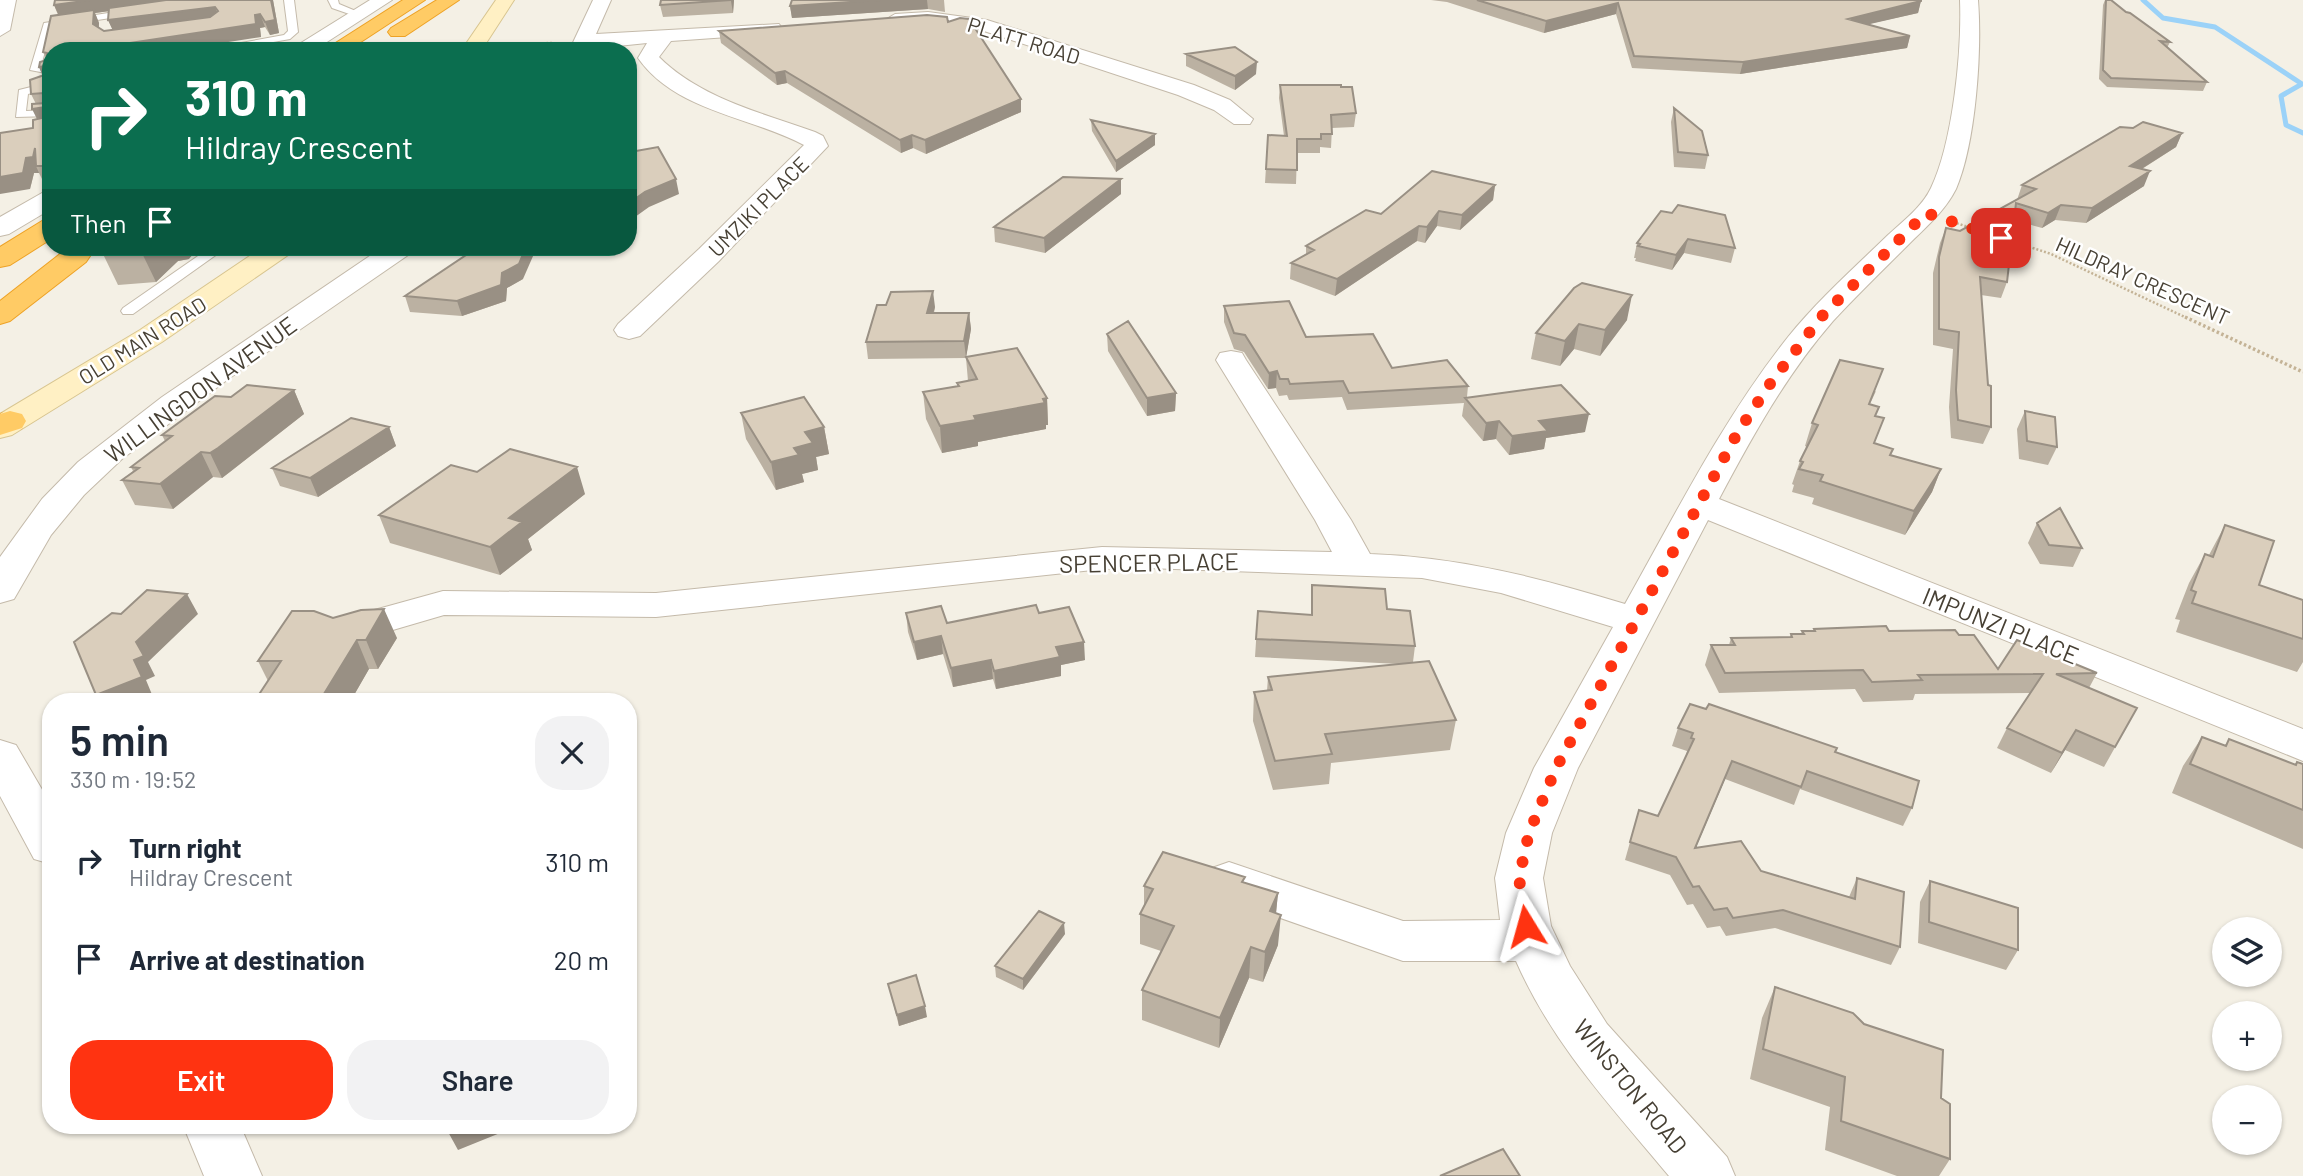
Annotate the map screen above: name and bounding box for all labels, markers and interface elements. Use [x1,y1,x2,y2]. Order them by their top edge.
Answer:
street label: PLATT ROAD [965,11,1083,69]
text: 310 m [185,67,307,126]
icon: right [70,70,161,161]
text: Hildray Crescent [185,127,413,165]
street label: UMZIKI PLACE [703,151,813,261]
icon: arrive [141,203,179,241]
text: Then [70,207,127,238]
pin [1971,208,2031,268]
icon: arrive [1982,219,2020,257]
street label: HILDRAY CRESCENT [2052,231,2234,330]
street label: OLD MAIN ROAD [74,291,210,389]
street label: WILLINGDON AVENUE [98,310,302,468]
street label: SPENCER PLACE [1059,546,1239,578]
street label: IMPUNZI PLACE [1919,581,2083,669]
text: 5 min [70,714,169,764]
button: close [535,716,609,790]
text: 330 m · 19:52 [70,765,196,793]
text: Turn right [129,832,242,863]
icon: right [70,842,108,880]
text: 310 m [545,846,609,877]
text: Hildray Crescent [129,863,293,891]
position arrow [1489,889,1563,963]
map controls [2212,917,2282,1155]
button: layers [2212,917,2282,987]
icon: arrive [70,940,108,978]
text: Arrive at destination [129,944,365,975]
text: 20 m [554,944,609,975]
button: + [2212,1001,2282,1071]
street label: WINSTON ROAD [1568,1013,1694,1159]
button: Exit [70,1040,333,1120]
button: Share [347,1040,609,1120]
button: − [2212,1085,2282,1155]

